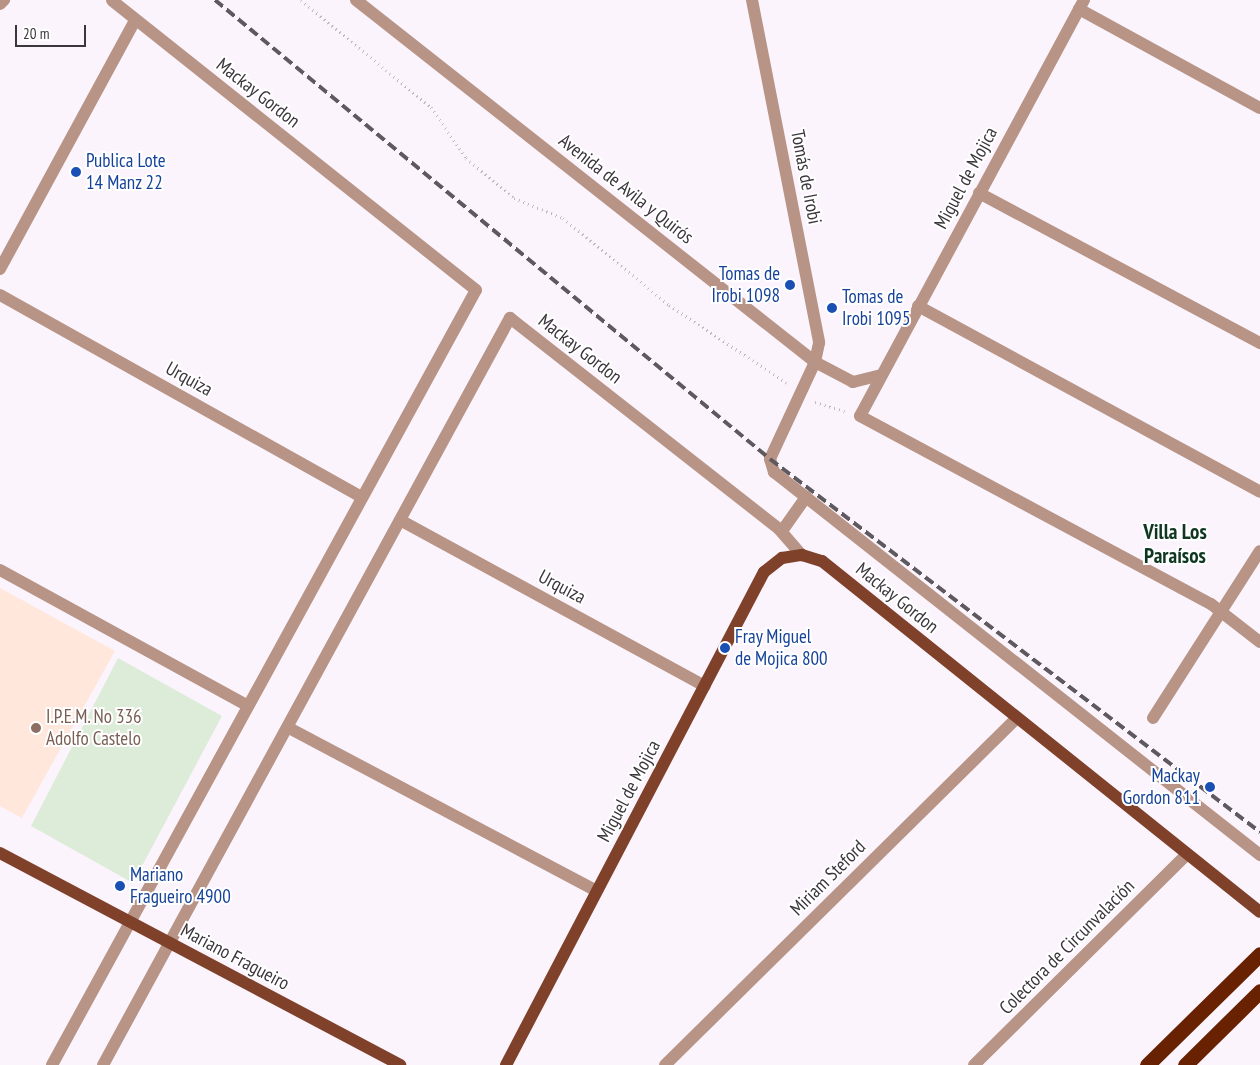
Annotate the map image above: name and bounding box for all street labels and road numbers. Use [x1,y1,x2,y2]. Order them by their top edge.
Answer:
street label: Mackay Gordon [212,53,304,133]
street label: Miguel de Mojica [930,123,1002,233]
street label: Tomás de Irobi [786,128,826,226]
street label: Avenida de Avila y Quirós [554,129,698,249]
street label: Mackay Gordon [534,309,626,389]
street label: Urquiza [162,357,216,401]
street label: Mackay Gordon [851,558,943,638]
street label: Urquiza [535,565,589,609]
street label: Miguel de Mojica [593,736,665,846]
street label: Miriam Steford [786,836,870,920]
street label: Colectora de Circunvalación [995,875,1139,1019]
street label: Mariano Fragueiro [177,919,293,995]

